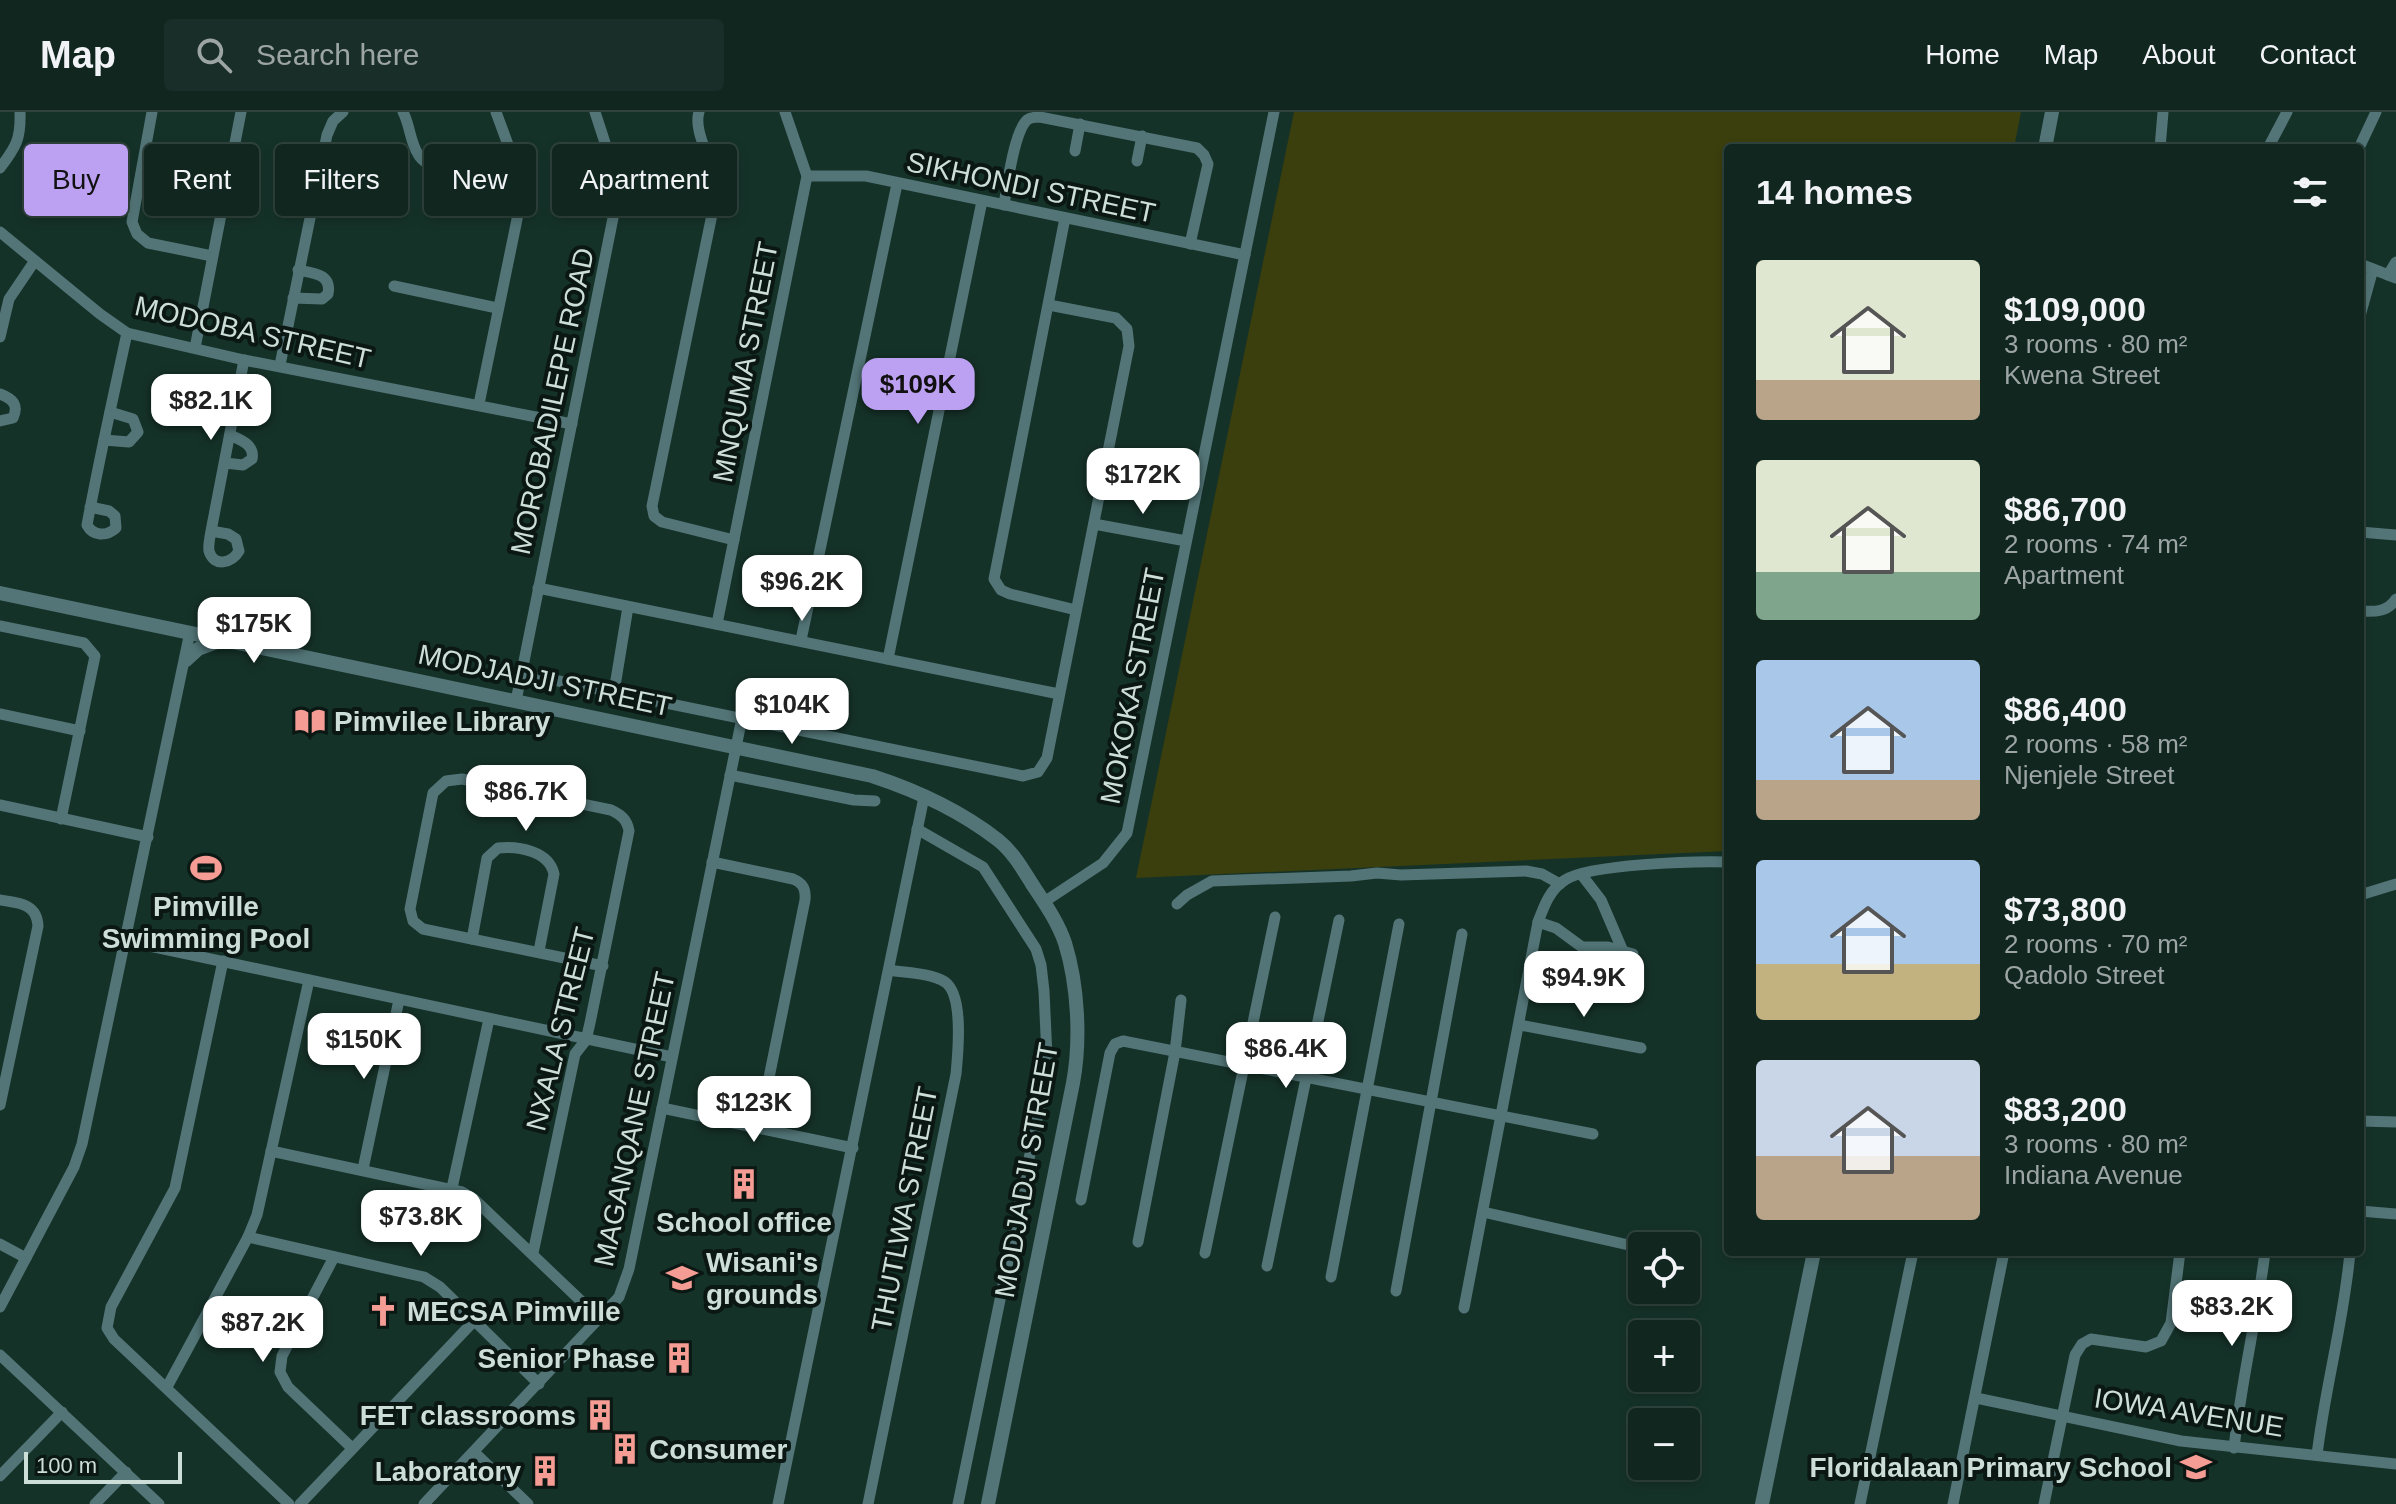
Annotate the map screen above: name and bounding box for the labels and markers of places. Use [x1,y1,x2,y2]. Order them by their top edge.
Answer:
pin: $109K [862,358,974,426]
pin: $82.1K [146,374,276,442]
pin: $172K [1087,448,1199,516]
pin: $96.2K [737,555,867,623]
pin: $175K [198,597,310,665]
pin: $104K [736,678,848,746]
library icon: Pimvilee Library [293,704,327,738]
place label: Pimvilee Library [334,706,551,737]
pin: $86.7K [461,765,591,833]
sports icon: Pimville Swimming Pool [189,851,223,885]
place label: Pimville Swimming Pool [102,891,310,954]
pin: $94.9K [1519,951,1649,1019]
pin: $150K [308,1013,420,1081]
pin: $86.4K [1221,1022,1351,1090]
pin: $123K [698,1076,810,1144]
building icon: School office [727,1167,761,1201]
pin: $73.8K [356,1190,486,1258]
place label: School office [656,1207,832,1238]
place label: Wisani's grounds [706,1247,818,1310]
school or university icon: Wisani's grounds [665,1261,699,1295]
pin: $83.2K [2167,1280,2297,1348]
church icon: MECSA Pimville [366,1294,400,1328]
pin: $87.2K [198,1296,328,1364]
place label: MECSA Pimville [407,1296,621,1327]
building icon: Senior Phase [662,1341,696,1375]
place label: Senior Phase [478,1343,655,1374]
building icon: FET classrooms [583,1398,617,1432]
place label: FET classrooms [360,1400,576,1431]
building icon: Consumer [608,1432,642,1466]
place label: Consumer [649,1434,788,1465]
school or university icon: Floridalaan Primary School [2179,1450,2213,1484]
place label: Floridalaan Primary School [1809,1452,2172,1483]
building icon: Laboratory [528,1454,562,1488]
place label: Laboratory [375,1456,521,1487]

